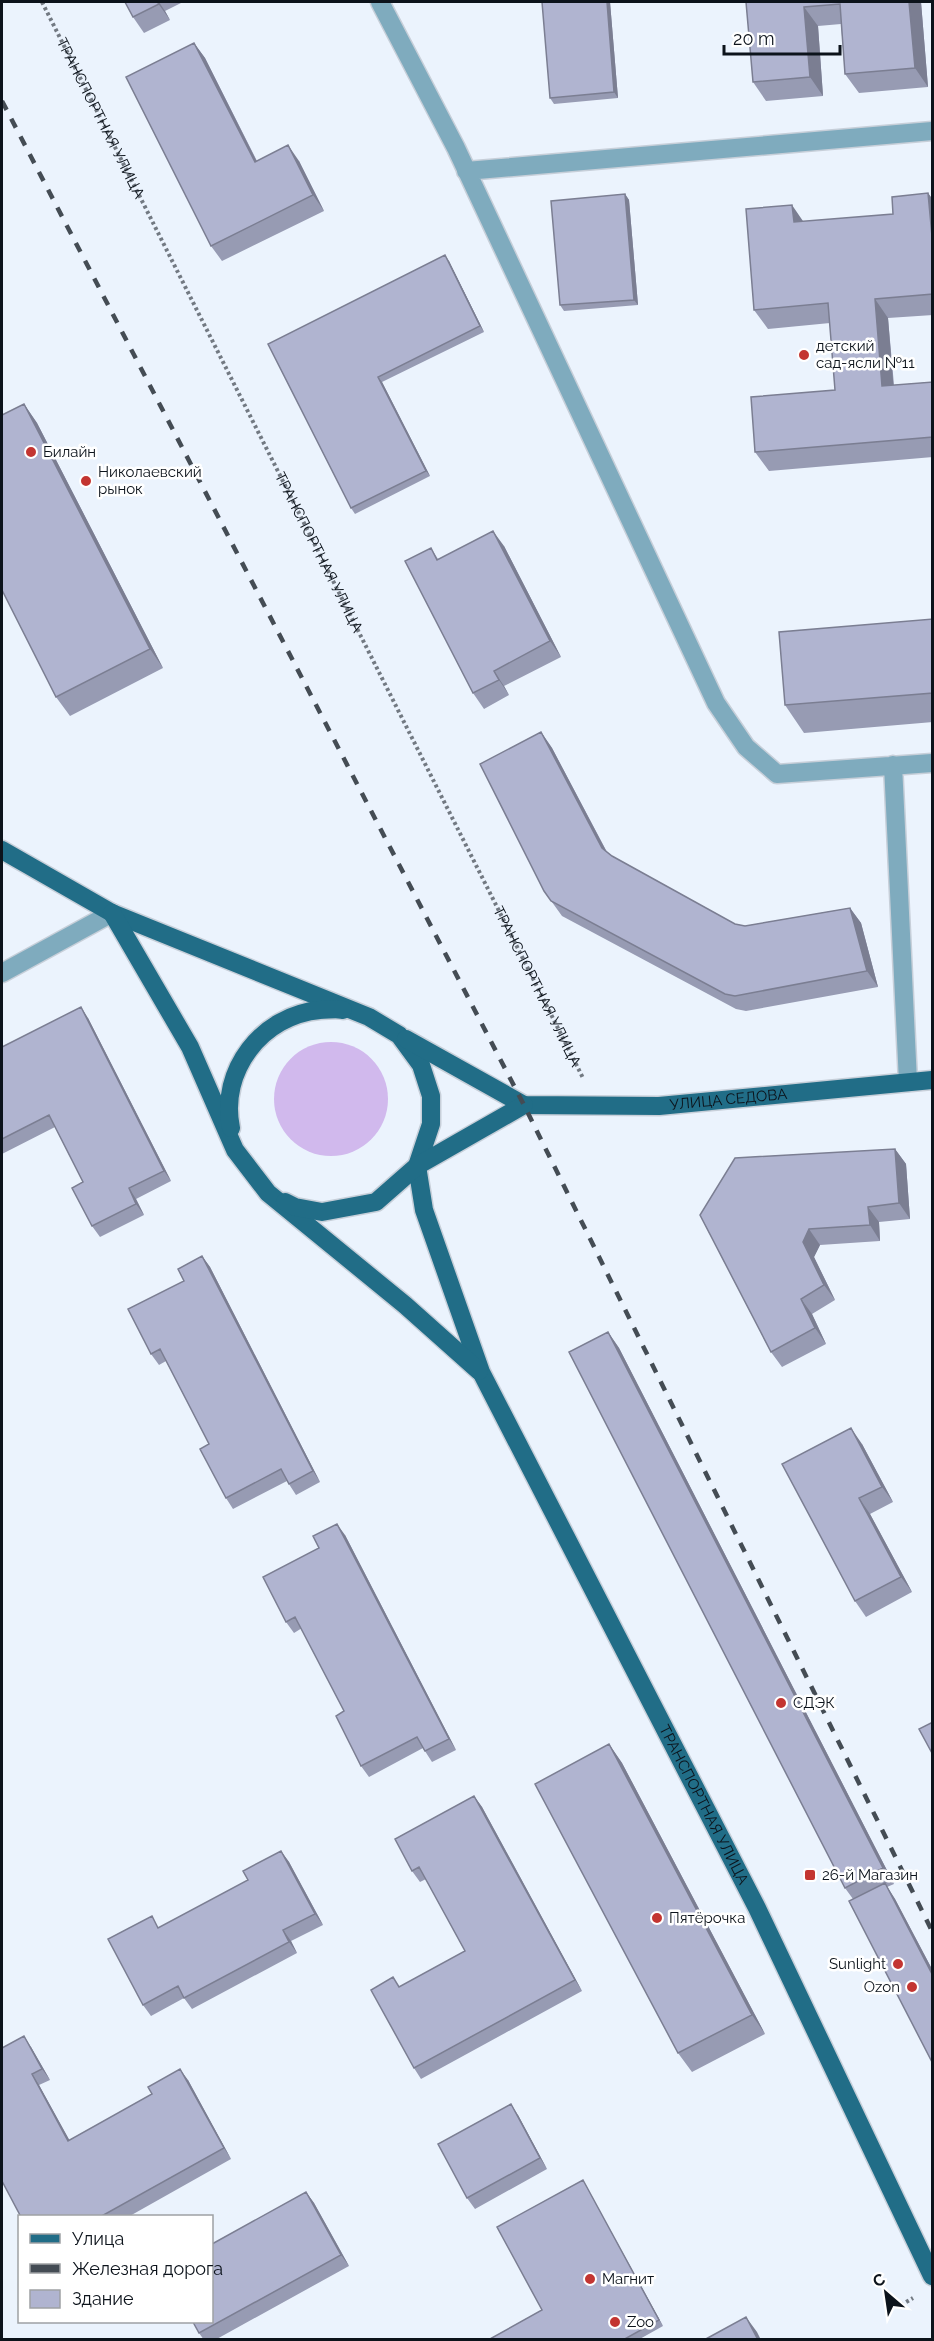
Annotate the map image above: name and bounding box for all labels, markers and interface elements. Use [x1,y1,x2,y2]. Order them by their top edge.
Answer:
scale bar [724,18,840,56]
text: 20 m [733,28,775,49]
street label: ТРАНСПОРТНАЯ УЛИЦА [53,35,148,201]
place label: детский сад-ясли №11 [816,337,915,372]
marker: детский сад-ясли №11 [797,348,811,362]
place label: Билайн [43,443,96,461]
marker: Билайн [24,445,38,459]
place label: Николаевский рынок [98,463,202,498]
street label: ТРАНСПОРТНАЯ УЛИЦА [271,469,367,635]
marker: Николаевский рынок [79,474,93,488]
street label: ТРАНСПОРТНАЯ УЛИЦА [489,903,585,1070]
street label: УЛИЦА СЕДОВА [669,1085,788,1114]
place label: СДЭК [793,1694,835,1712]
marker: СДЭК [774,1696,788,1710]
street label: ТРАНСПОРТНАЯ УЛИЦА [655,1722,752,1888]
place label: 26-й Магазин [822,1866,918,1884]
marker: 26-й Магазин [803,1868,817,1882]
place label: Пятёрочка [669,1909,745,1927]
marker: Пятёрочка [650,1911,664,1925]
place label: Sunlight [829,1955,886,1973]
marker: Sunlight [891,1957,905,1971]
place label: Ozon [864,1978,900,1996]
marker: Ozon [905,1980,919,1994]
legend [18,2215,213,2323]
text: Улица [72,2228,124,2249]
text: Железная дорога [72,2258,223,2279]
north arrow [856,2263,916,2323]
text: С [870,2269,888,2291]
place label: Магнит [602,2270,654,2288]
marker: Магнит [583,2272,597,2286]
text: Здание [72,2288,134,2309]
place label: Zoo [627,2313,654,2331]
marker: Zoo [608,2315,622,2329]

